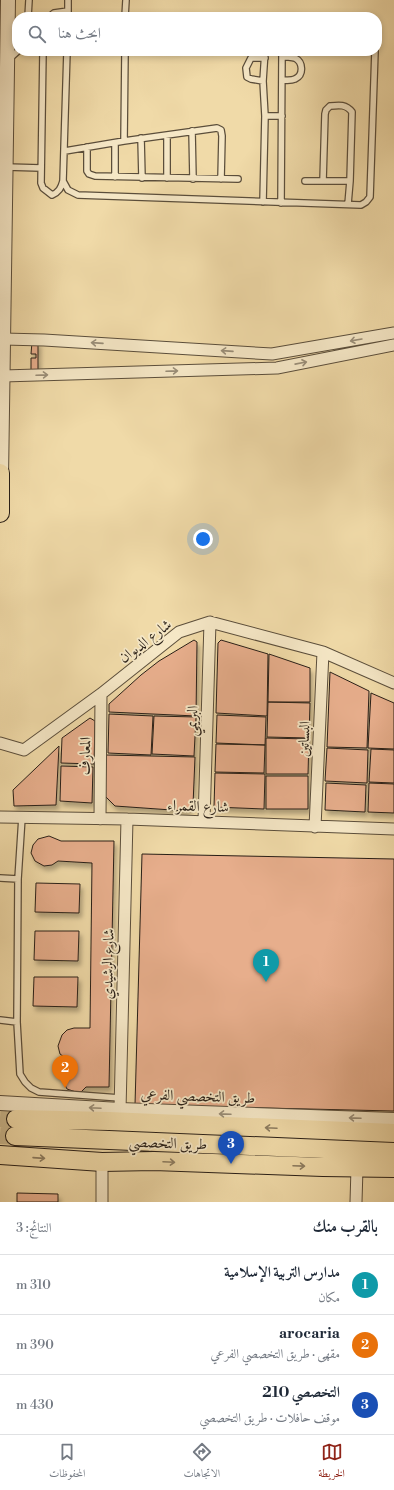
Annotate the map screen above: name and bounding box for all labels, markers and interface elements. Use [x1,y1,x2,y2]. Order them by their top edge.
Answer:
search box [12,12,382,56]
icon: search [26,23,48,45]
text: ابحث هنا [58,24,101,43]
one-way arrow [349,336,362,344]
one-way arrow [91,340,104,347]
one-way arrow [221,348,234,355]
one-way arrow [294,359,307,367]
one-way arrow [165,367,178,375]
one-way arrow [35,371,48,378]
your location [193,529,213,549]
street label: شارع الديوان [115,615,177,670]
street label: البريمي [182,705,207,737]
street label: البساتين [294,721,315,757]
street label: المعارف [76,737,95,775]
street label: شارع القمراء [167,796,229,820]
street label: شارع الرشيدي [98,928,122,1000]
pin: 1 [253,949,279,982]
pin: 2 [52,1055,78,1088]
street label: طريق التخصصي الفرعي [140,1085,256,1112]
one-way arrow [89,1105,102,1112]
one-way arrow [219,1110,232,1117]
one-way arrow [349,1114,362,1122]
one-way arrow [265,1124,278,1132]
pin: 3 [218,1131,244,1164]
street label: طريق التخصصي [128,1133,208,1158]
one-way arrow [32,1154,45,1161]
one-way arrow [162,1158,175,1165]
one-way arrow [292,1162,305,1170]
text: بالقرب منك [312,1216,378,1238]
text: النتائج: 3 [16,1220,52,1236]
text: مدارس التربية الإسلامية [224,1263,340,1282]
text: 310 m [16,1277,51,1293]
text: 1 [362,1277,368,1293]
text: مكان [318,1290,340,1306]
text: arocaria [279,1324,340,1343]
text: 390 m [16,1337,54,1353]
text: 2 [361,1337,369,1353]
text: مقهى · طريق التخصصي الفرعي [211,1346,340,1362]
text: التخصصي 210 [262,1383,340,1402]
text: 430 m [16,1397,54,1413]
text: 3 [361,1397,369,1413]
text: موقف حافلات · طريق التخصصي [199,1410,340,1426]
tab: المحفوظات [49,1441,85,1484]
tab: الاتجاهات [183,1441,220,1484]
tab: الخريطة [318,1441,345,1484]

